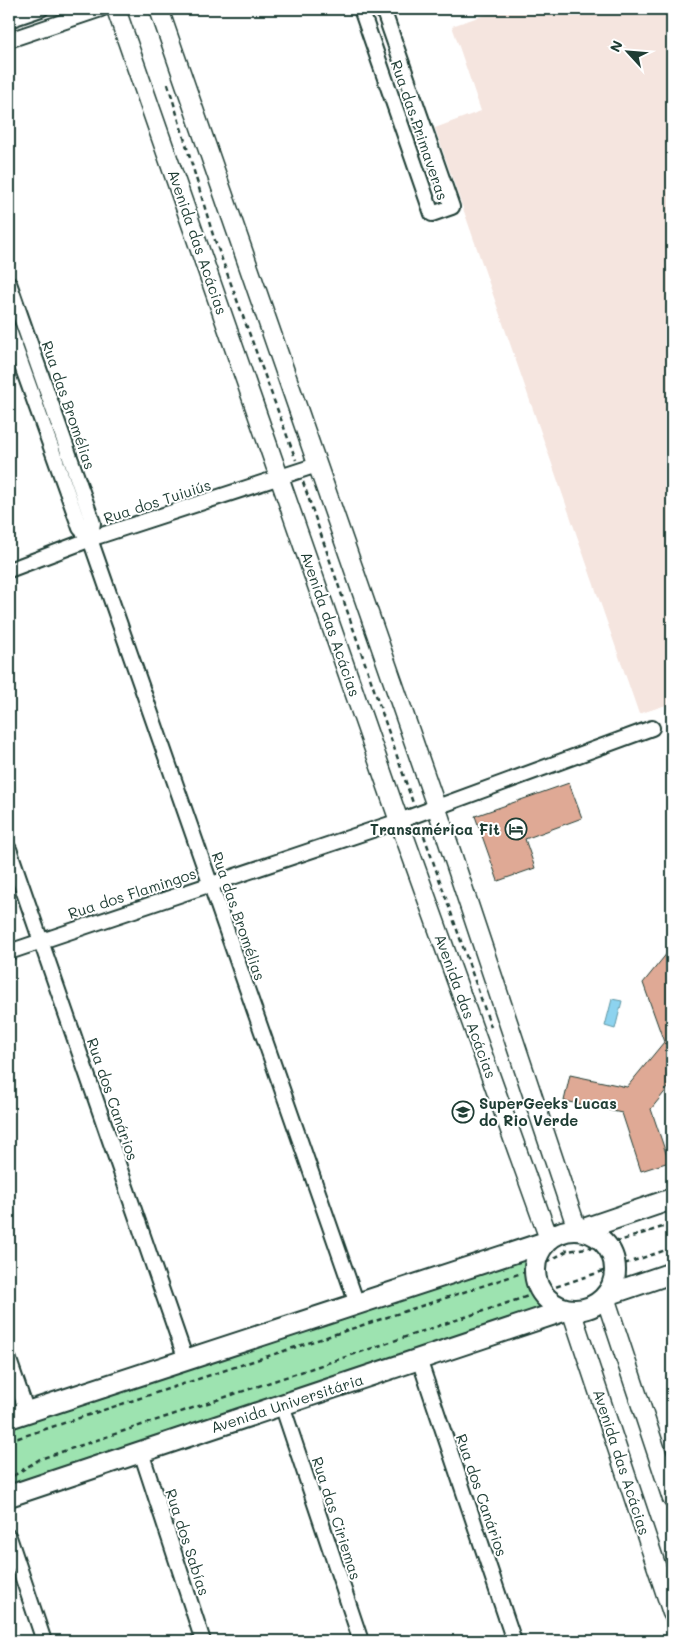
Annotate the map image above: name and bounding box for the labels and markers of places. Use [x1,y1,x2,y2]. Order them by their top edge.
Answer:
hotel icon: Transamérica Fit [504,817,528,841]
place label: Transamérica Fit [370,819,500,839]
place label: SuperGeeks Lucas do Rio Verde [479,1093,617,1130]
school or university icon: SuperGeeks Lucas do Rio Verde [451,1100,475,1124]

